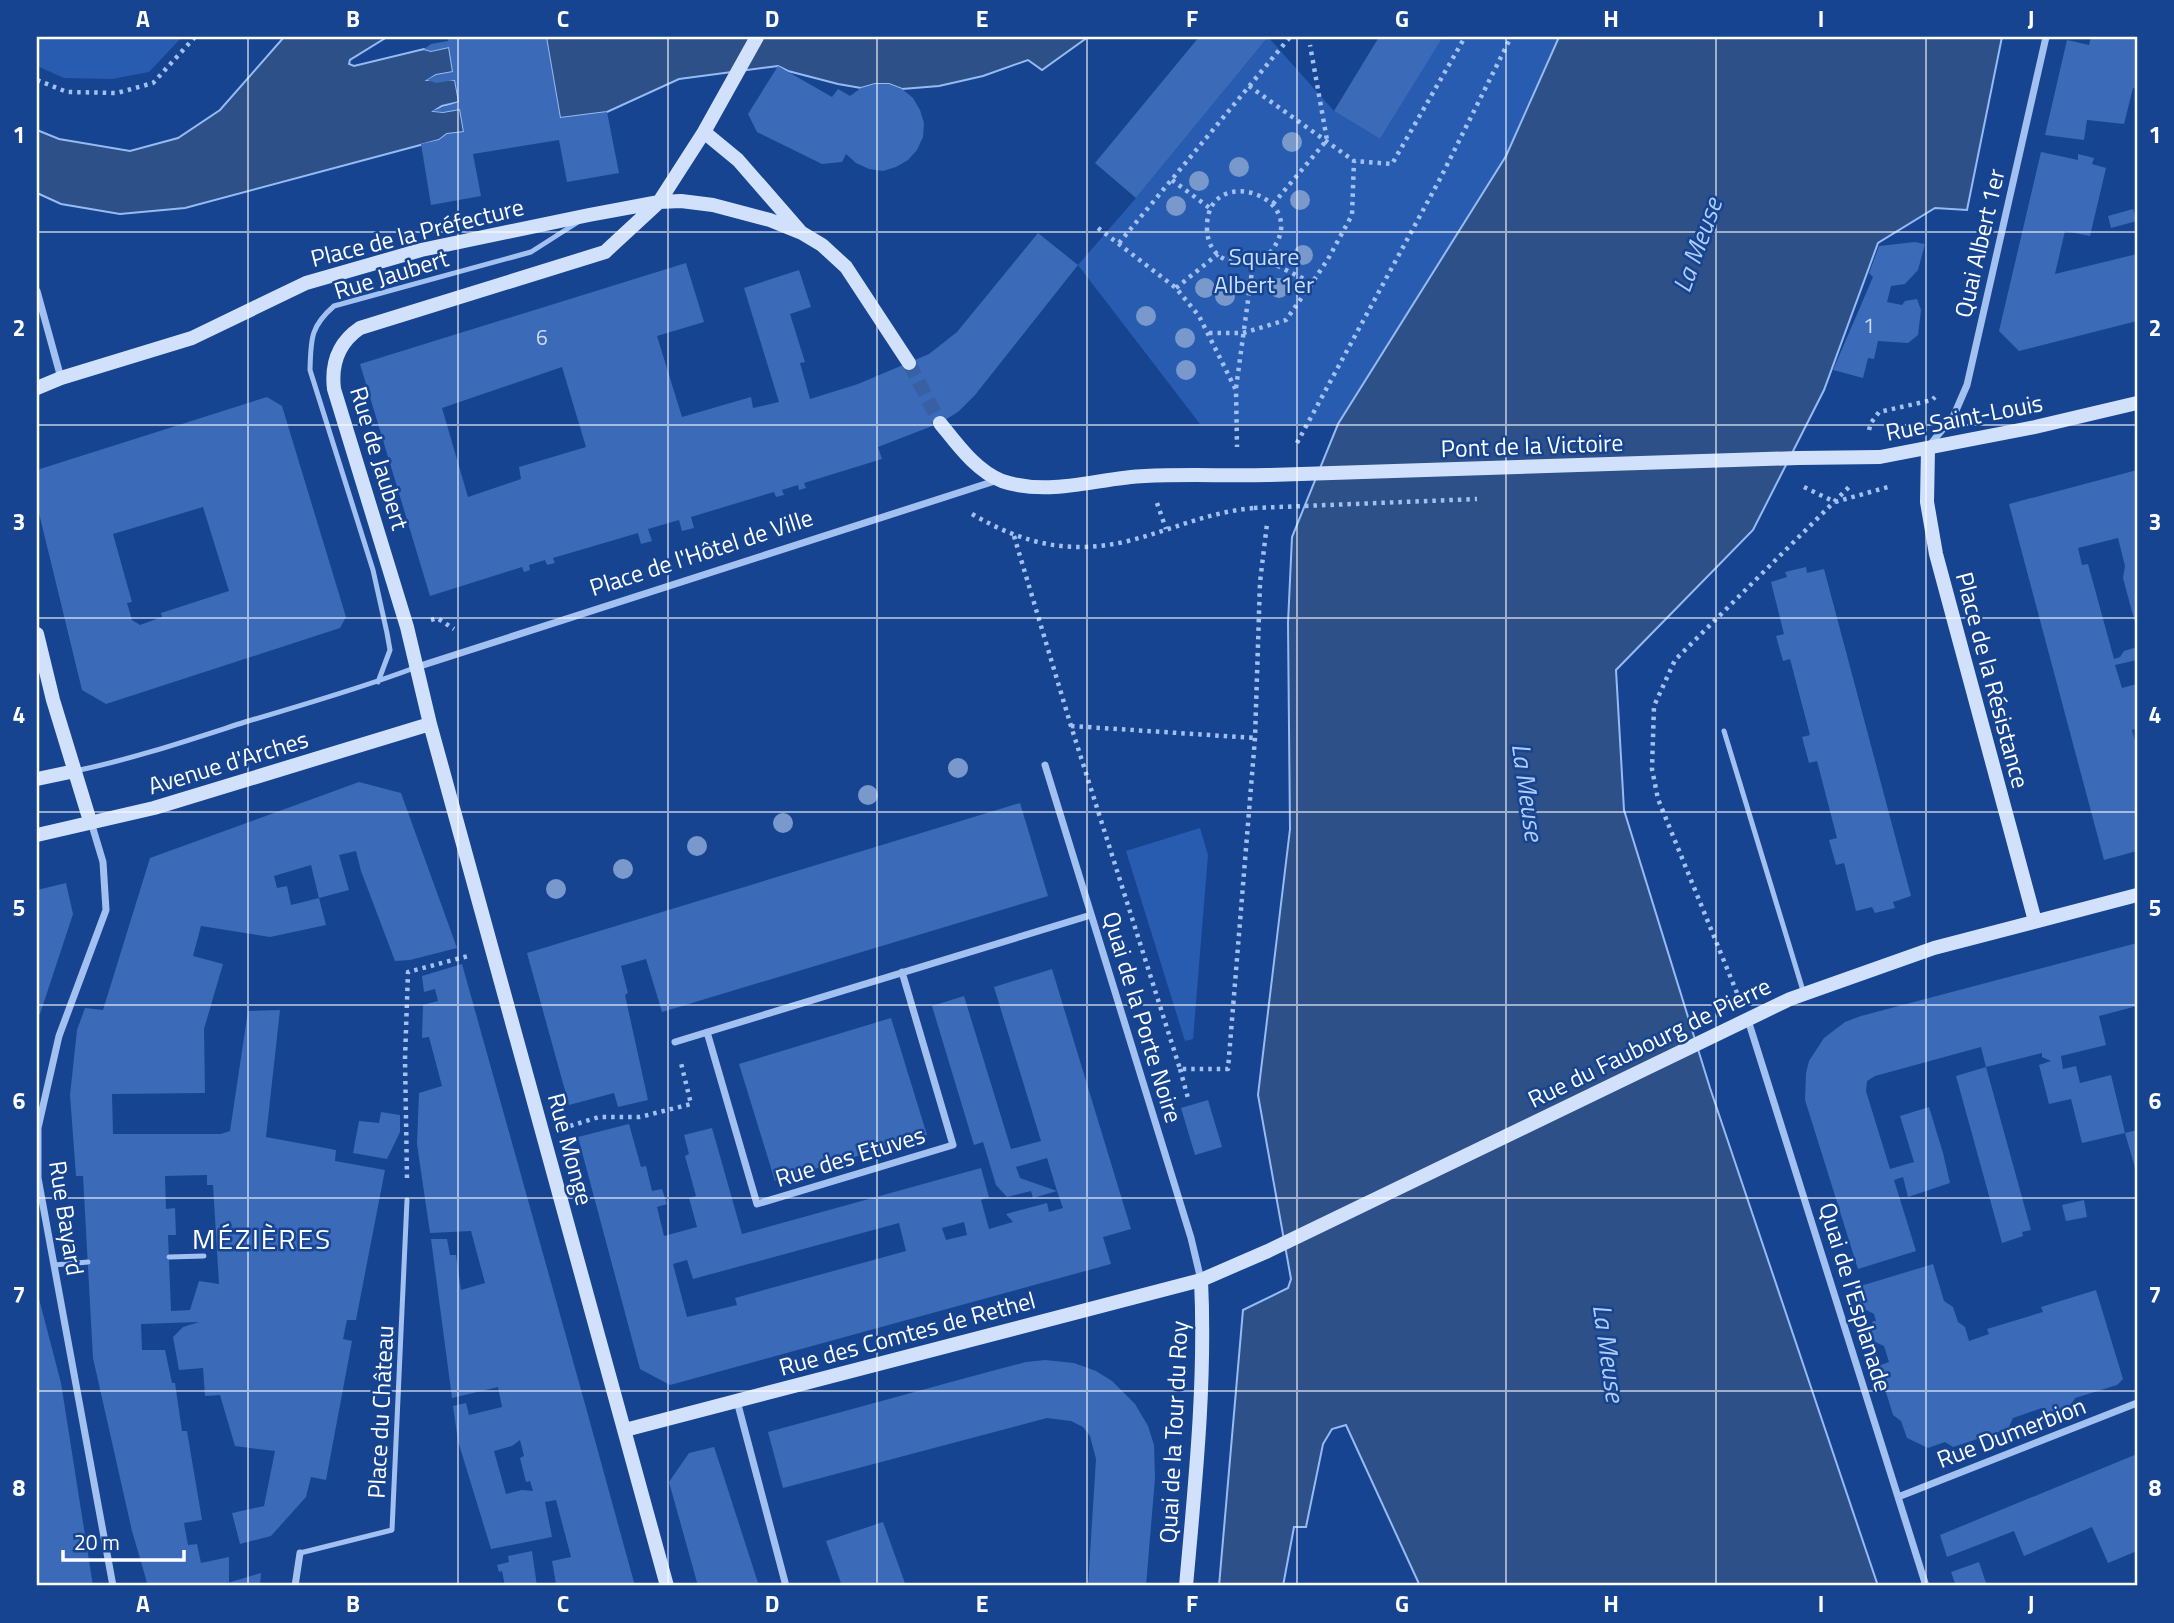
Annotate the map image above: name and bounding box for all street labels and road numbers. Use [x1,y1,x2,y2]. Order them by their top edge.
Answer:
street label: Quai Albert 1er [1944,165,2014,321]
street label: Place de la Préfecture [307,188,527,276]
street label: Rue Jaubert [329,239,453,308]
street label: Rue de Jaubert [341,382,419,535]
street label: Rue Saint-Louis [1882,384,2046,450]
street label: Pont de la Victoire [1440,424,1624,466]
street label: Place de l'Hôtel de Ville [585,499,817,605]
street label: Place de la Résistance [1947,568,2039,792]
street label: Avenue d'Arches [143,721,313,803]
street label: Quai de la Porte Noire [1094,907,1192,1127]
street label: Rue du Faubourg de Pierre [1521,967,1777,1117]
street label: Rue Monge [539,1089,603,1209]
street label: Rue des Etuves [771,1116,929,1196]
street label: Rue Bayard [40,1158,94,1278]
street label: Quai de l'Esplanade [1810,1198,1902,1396]
street label: Rue des Comtes de Rethel [775,1281,1039,1385]
street label: Quai de la Tour du Roy [1149,1319,1197,1544]
street label: Place du Château [357,1324,403,1500]
street label: Rue Dumerbion [1931,1387,2091,1477]

